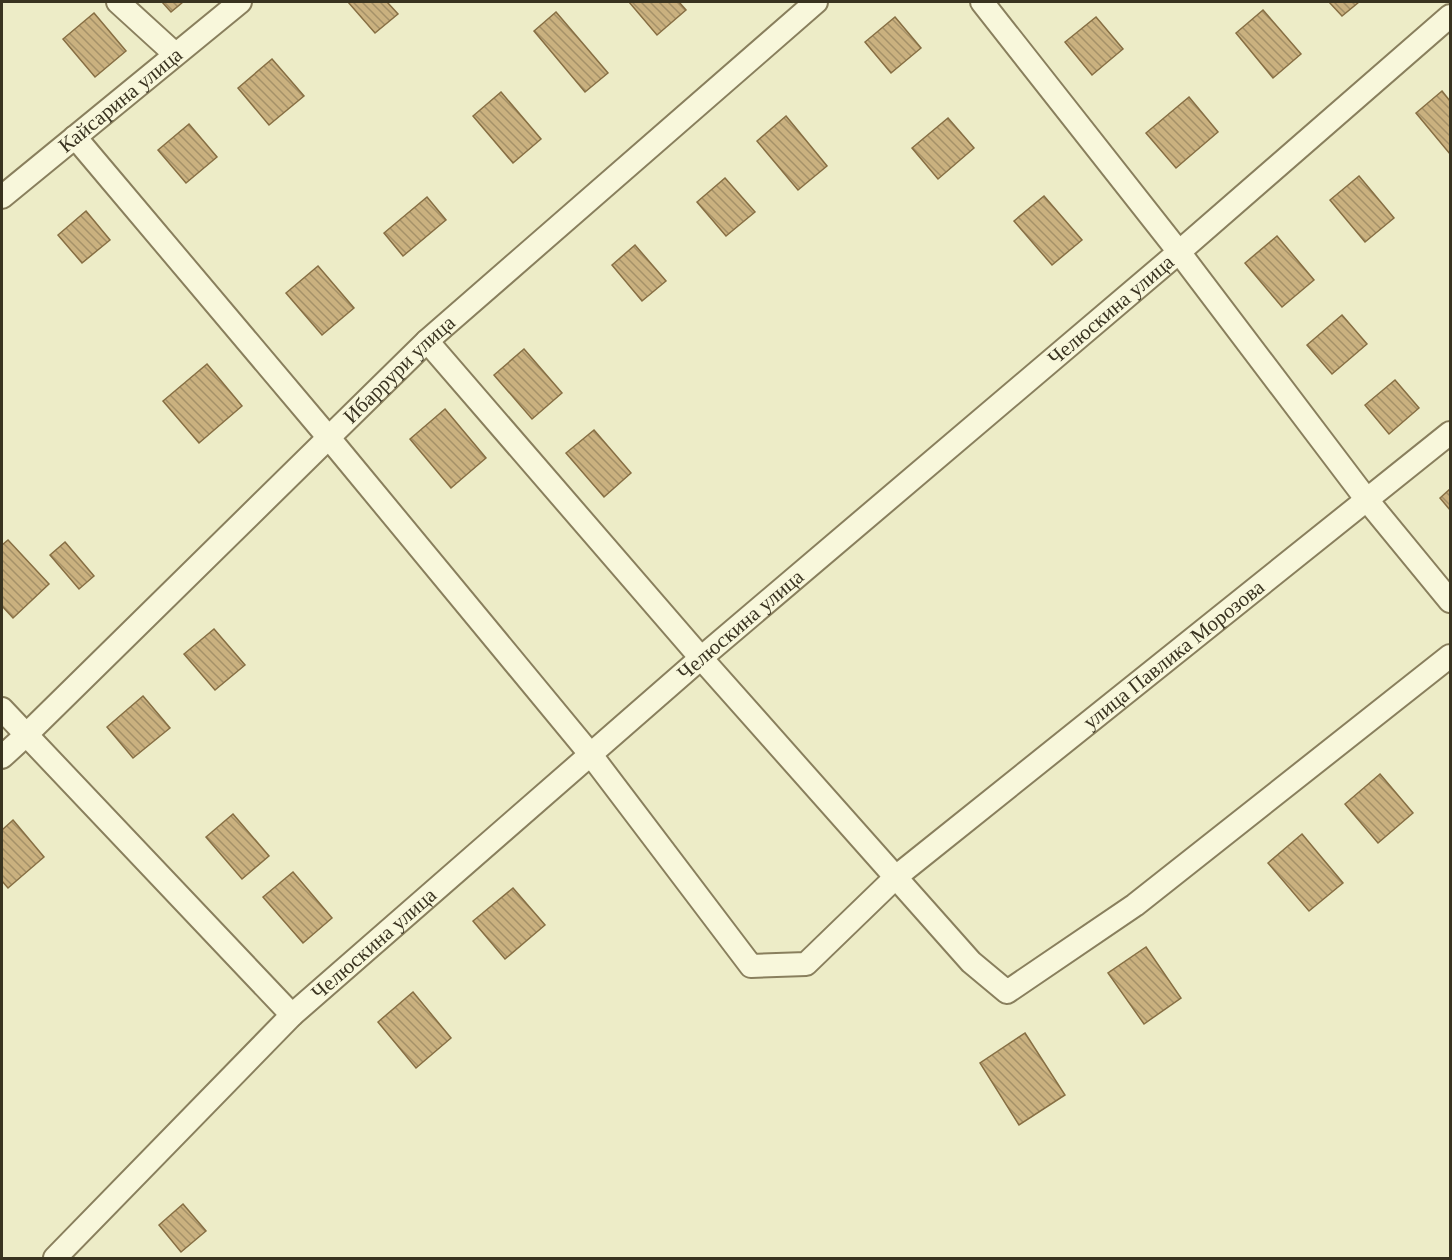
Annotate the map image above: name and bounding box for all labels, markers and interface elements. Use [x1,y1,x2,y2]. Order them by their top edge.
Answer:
street label: Кайсарина улица [54,42,188,158]
street label: Челюскина улица [1043,249,1179,370]
street label: Ибаррури улица [338,310,460,428]
street label: Челюскина улица [673,564,809,685]
street label: улица Павлика Морозова [1078,574,1269,734]
street label: Челюскина улица [307,882,442,1004]

